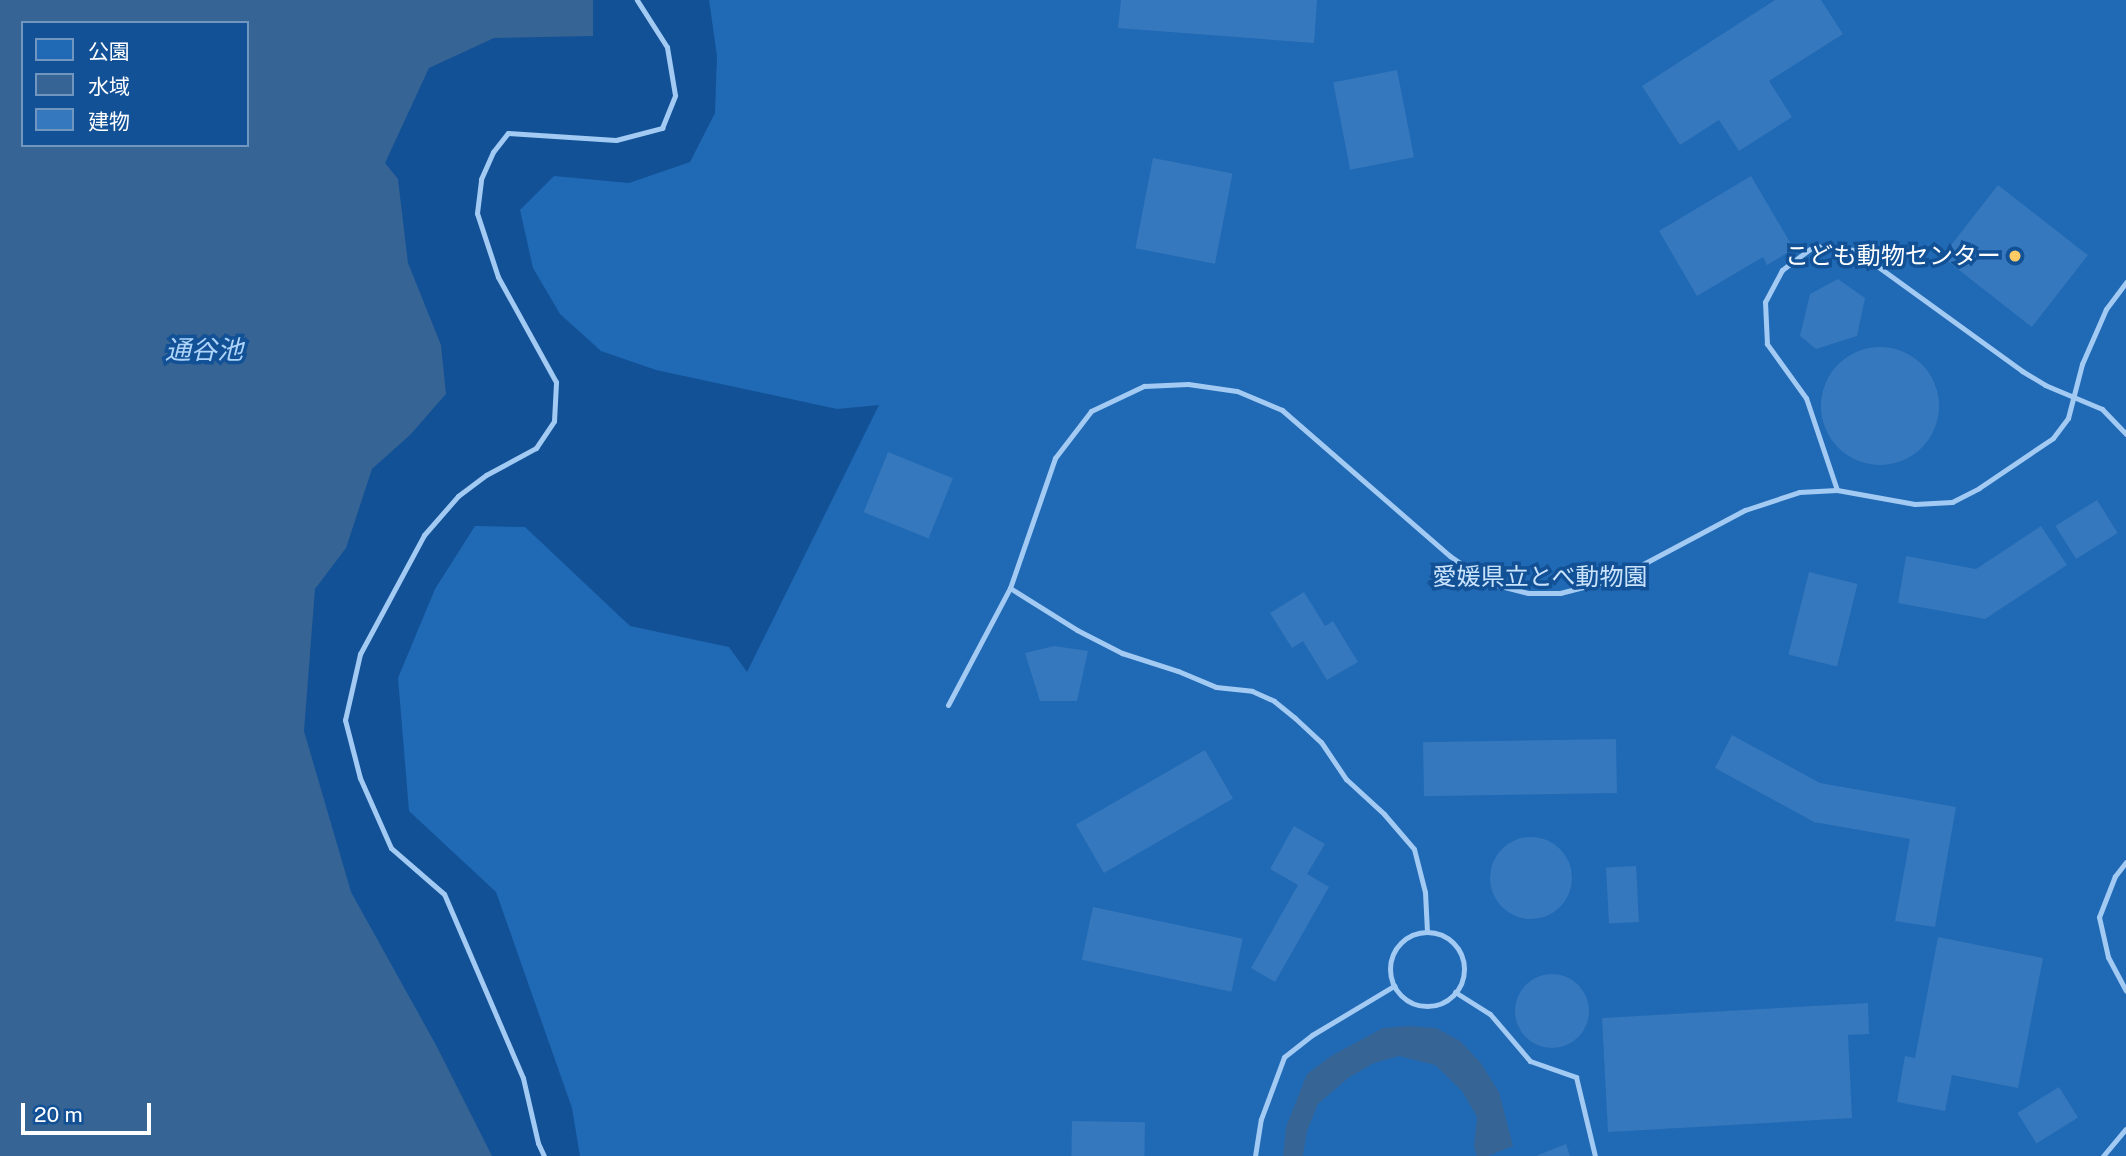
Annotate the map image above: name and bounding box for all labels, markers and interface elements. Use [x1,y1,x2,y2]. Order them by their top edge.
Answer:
legend [21,21,248,147]
text: 公園 [88,39,130,64]
text: 水域 [88,74,130,99]
text: 建物 [88,109,130,134]
place label: こども動物センター [1785,242,2001,270]
marker: こども動物センター [2007,248,2023,264]
water label: 通谷池 [165,334,243,366]
park label: 愛媛県立とべ動物園 [1432,563,1648,591]
scale bar [24,1090,154,1134]
text: 20 m [34,1102,83,1127]

